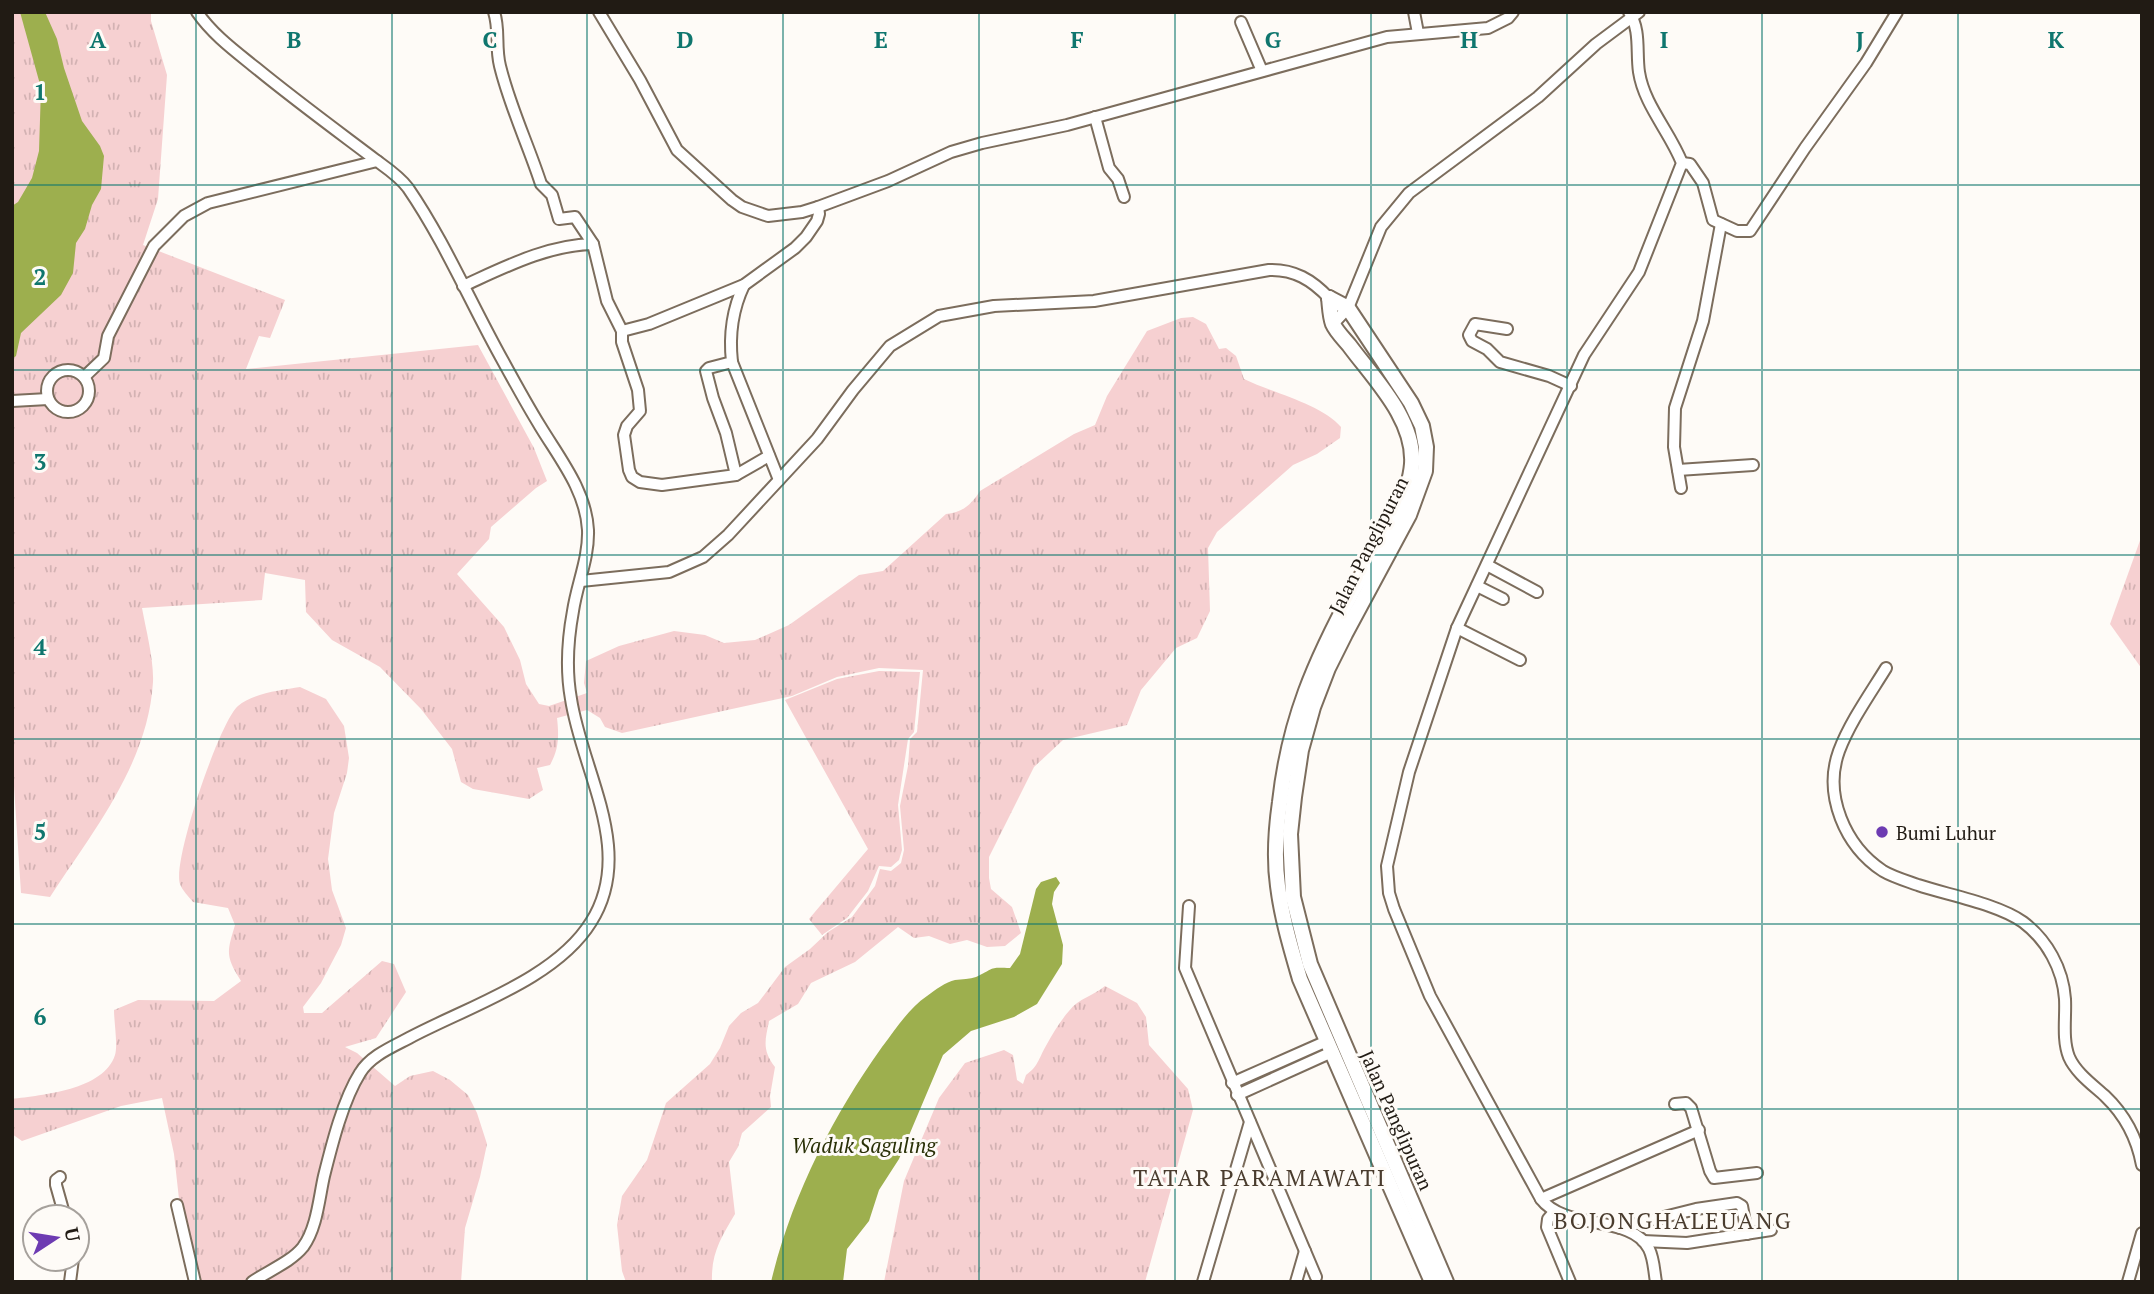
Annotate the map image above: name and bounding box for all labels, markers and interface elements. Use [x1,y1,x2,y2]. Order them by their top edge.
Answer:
text: A [90,24,107,55]
text: B [287,24,302,55]
text: C [483,24,498,55]
text: D [677,24,694,55]
text: E [874,24,888,55]
text: F [1070,24,1084,55]
text: G [1265,24,1282,55]
text: H [1460,24,1478,55]
text: I [1660,24,1668,55]
text: J [1856,24,1864,55]
text: K [2048,24,2065,55]
text: 1 [34,76,47,107]
text: 2 [34,261,47,292]
text: 3 [34,446,47,477]
street label: Jalan Panglipuran [1323,472,1413,618]
text: 4 [34,631,47,662]
text: 5 [34,816,47,847]
place label: Bumi Luhur [1896,820,1997,845]
marker: Bumi Luhur [1874,824,1890,840]
text: 6 [34,1001,47,1032]
street label: Jalan Panglipuran [1355,1046,1439,1194]
water label: Waduk Saguling [791,1131,938,1159]
district label: TATAR PARAMAWATI [1133,1162,1387,1193]
north arrow [21,1203,91,1273]
district label: BOJONGHALEUANG [1554,1205,1792,1236]
text: U [59,1225,87,1244]

